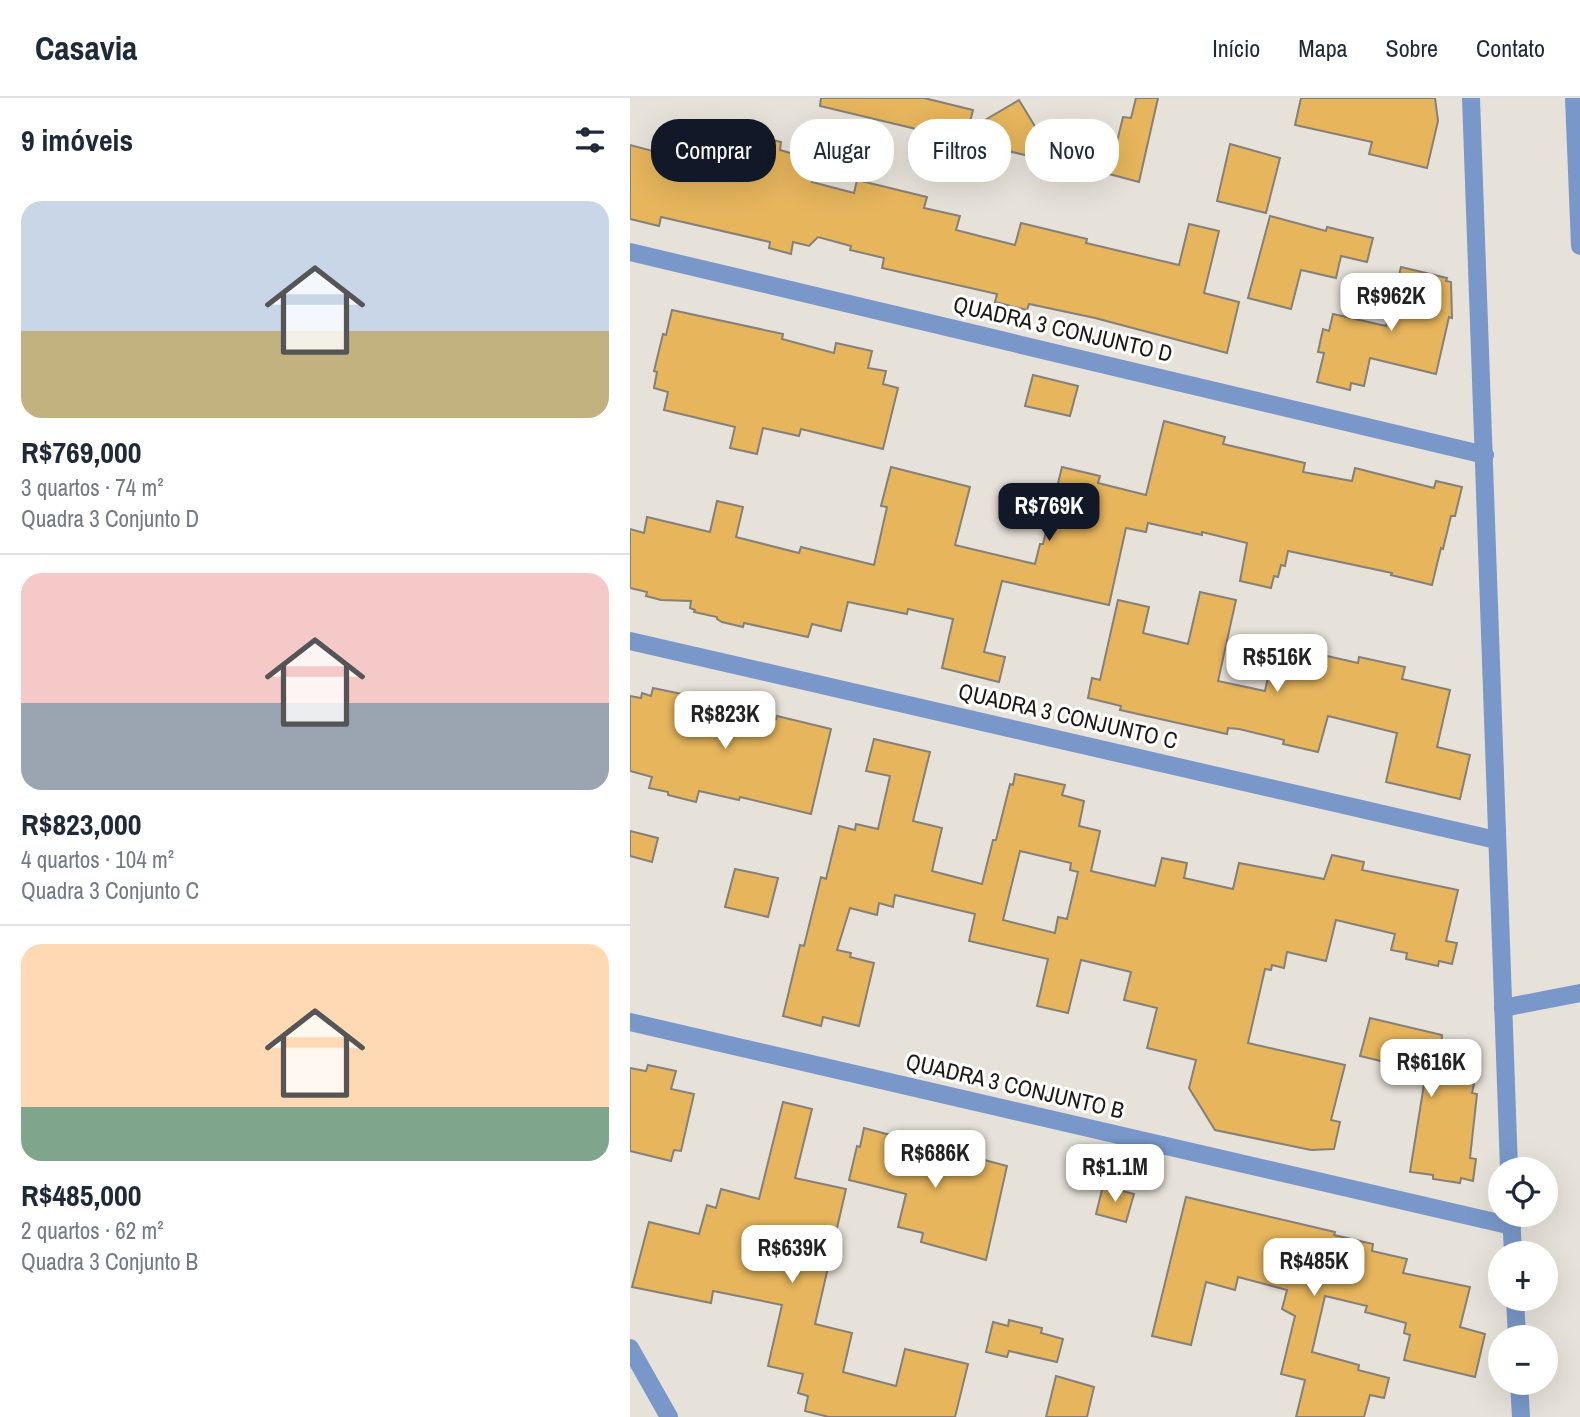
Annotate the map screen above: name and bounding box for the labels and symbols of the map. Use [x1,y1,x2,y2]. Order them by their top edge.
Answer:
pin: R$962K [1334,274,1448,333]
street label: QUADRA 3 CONJUNTO D [951,288,1176,369]
pin: R$769K [992,484,1106,543]
pin: R$516K [1220,634,1334,694]
street label: QUADRA 3 CONJUNTO C [956,675,1181,756]
pin: R$823K [668,692,782,751]
pin: R$616K [1374,1040,1488,1099]
street label: QUADRA 3 CONJUNTO B [903,1045,1127,1126]
pin: R$686K [878,1130,992,1190]
pin: R$1.1M [1058,1144,1172,1204]
pin: R$639K [735,1226,849,1285]
pin: R$485K [1257,1238,1371,1298]

